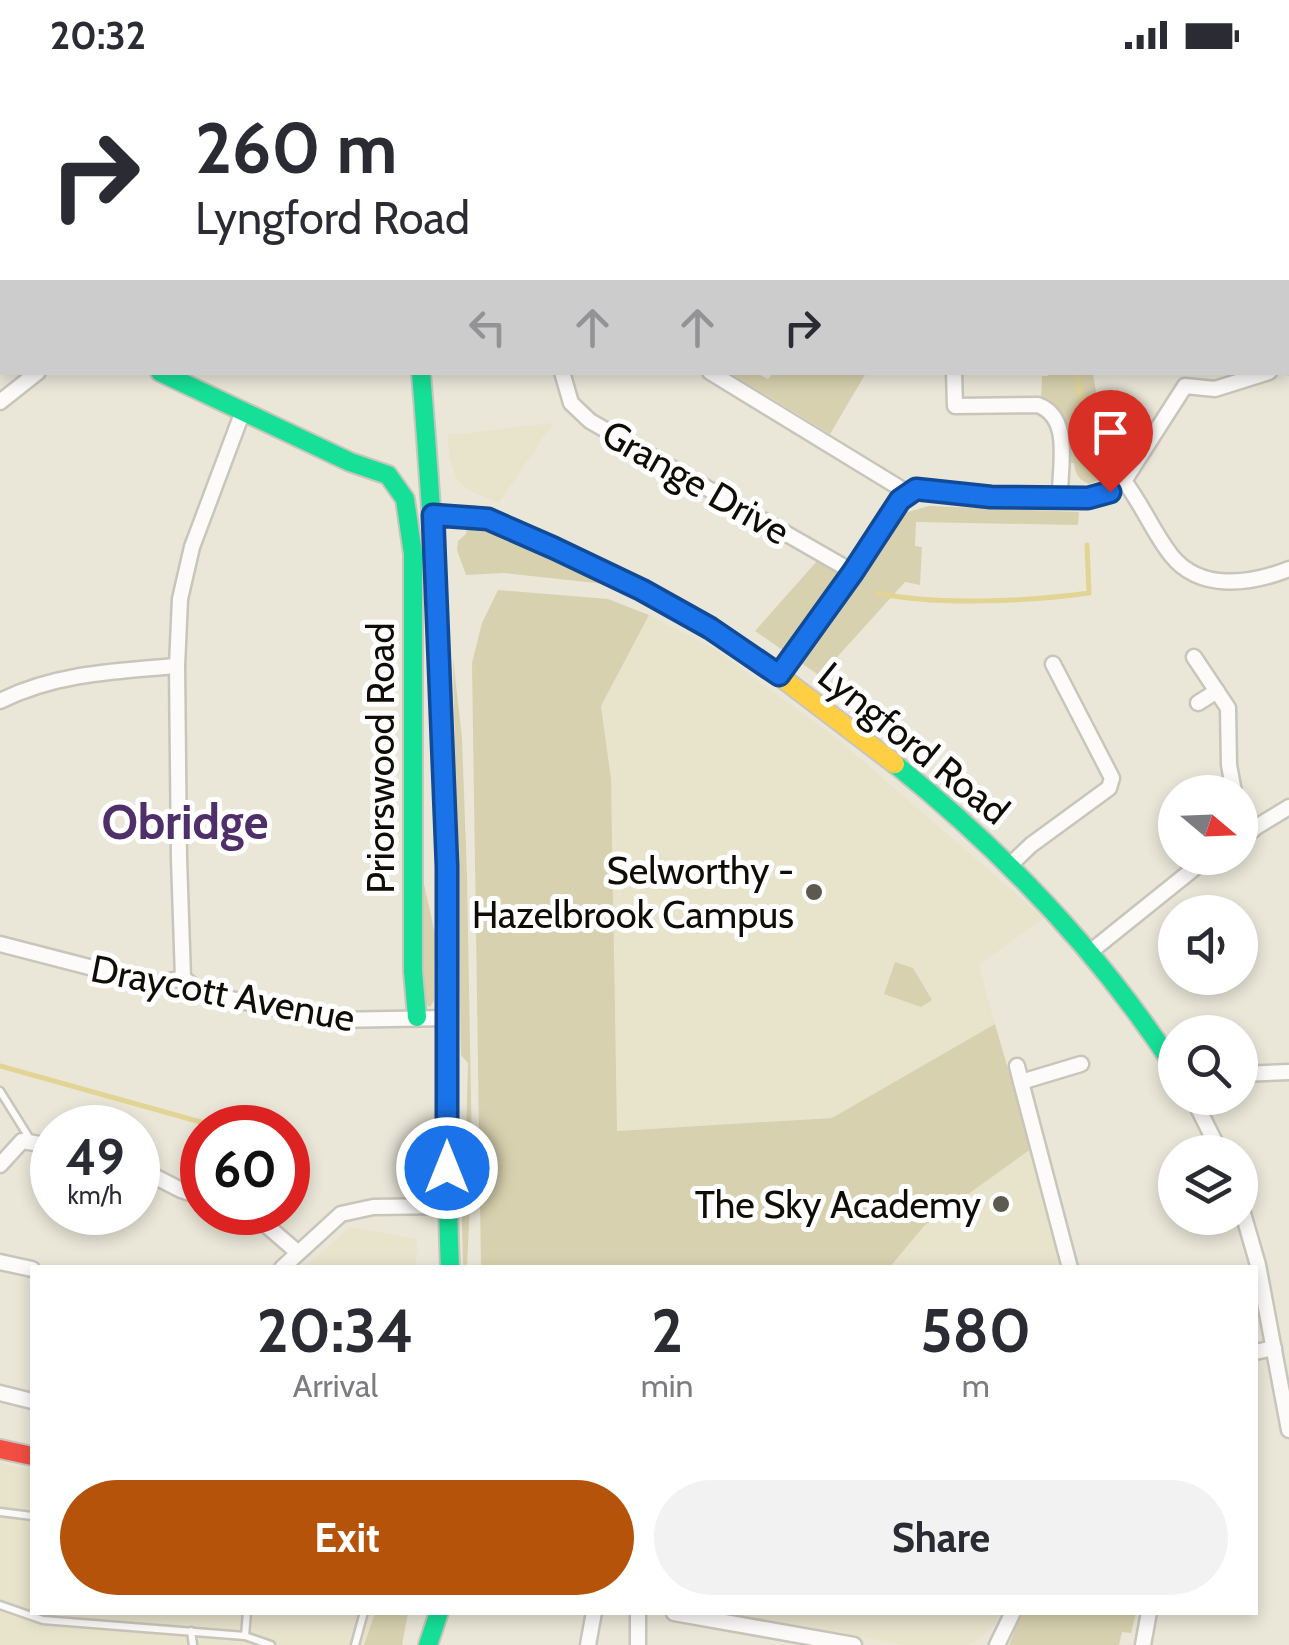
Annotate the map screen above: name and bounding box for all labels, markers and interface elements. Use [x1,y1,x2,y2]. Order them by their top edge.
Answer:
text: 20:32 [50,12,146,59]
text: 260 m [195,105,397,191]
icon: right [30,110,160,240]
text: Lyngford Road [195,191,470,245]
icon: left [460,300,515,355]
icon: ahead [565,300,620,355]
icon: ahead [670,300,725,355]
icon: right [775,300,830,355]
pin [1068,390,1153,493]
icon: arrive [1083,405,1138,460]
street label: Grange Drive [594,409,798,555]
street label: Priorswood Road [357,622,404,894]
street label: Lyngford Road [809,652,1019,834]
north arrow [1158,775,1258,875]
map controls [1158,775,1258,1235]
district label: Obridge [102,793,268,851]
place label: Selworthy - Hazelbrook Campus [472,847,794,938]
marker: Selworthy - Hazelbrook Campus [803,881,825,903]
button: sound [1158,895,1258,995]
street label: Draycott Avenue [87,944,359,1042]
button: search [1158,1015,1258,1115]
speed limit sign: 60 [180,1105,310,1235]
position arrow [395,1116,499,1220]
text: 49 [65,1127,125,1188]
button: layers [1158,1135,1258,1235]
text: km/h [68,1180,122,1210]
place label: The Sky Academy [695,1181,981,1228]
marker: The Sky Academy [990,1193,1012,1215]
text: 20:34 [257,1294,414,1367]
text: 2 [651,1294,683,1367]
text: 580 [920,1294,1031,1367]
text: Arrival [293,1366,378,1405]
text: min [641,1366,693,1405]
text: m [962,1366,990,1405]
button: Exit [60,1480,634,1595]
button: Share [654,1480,1228,1595]

